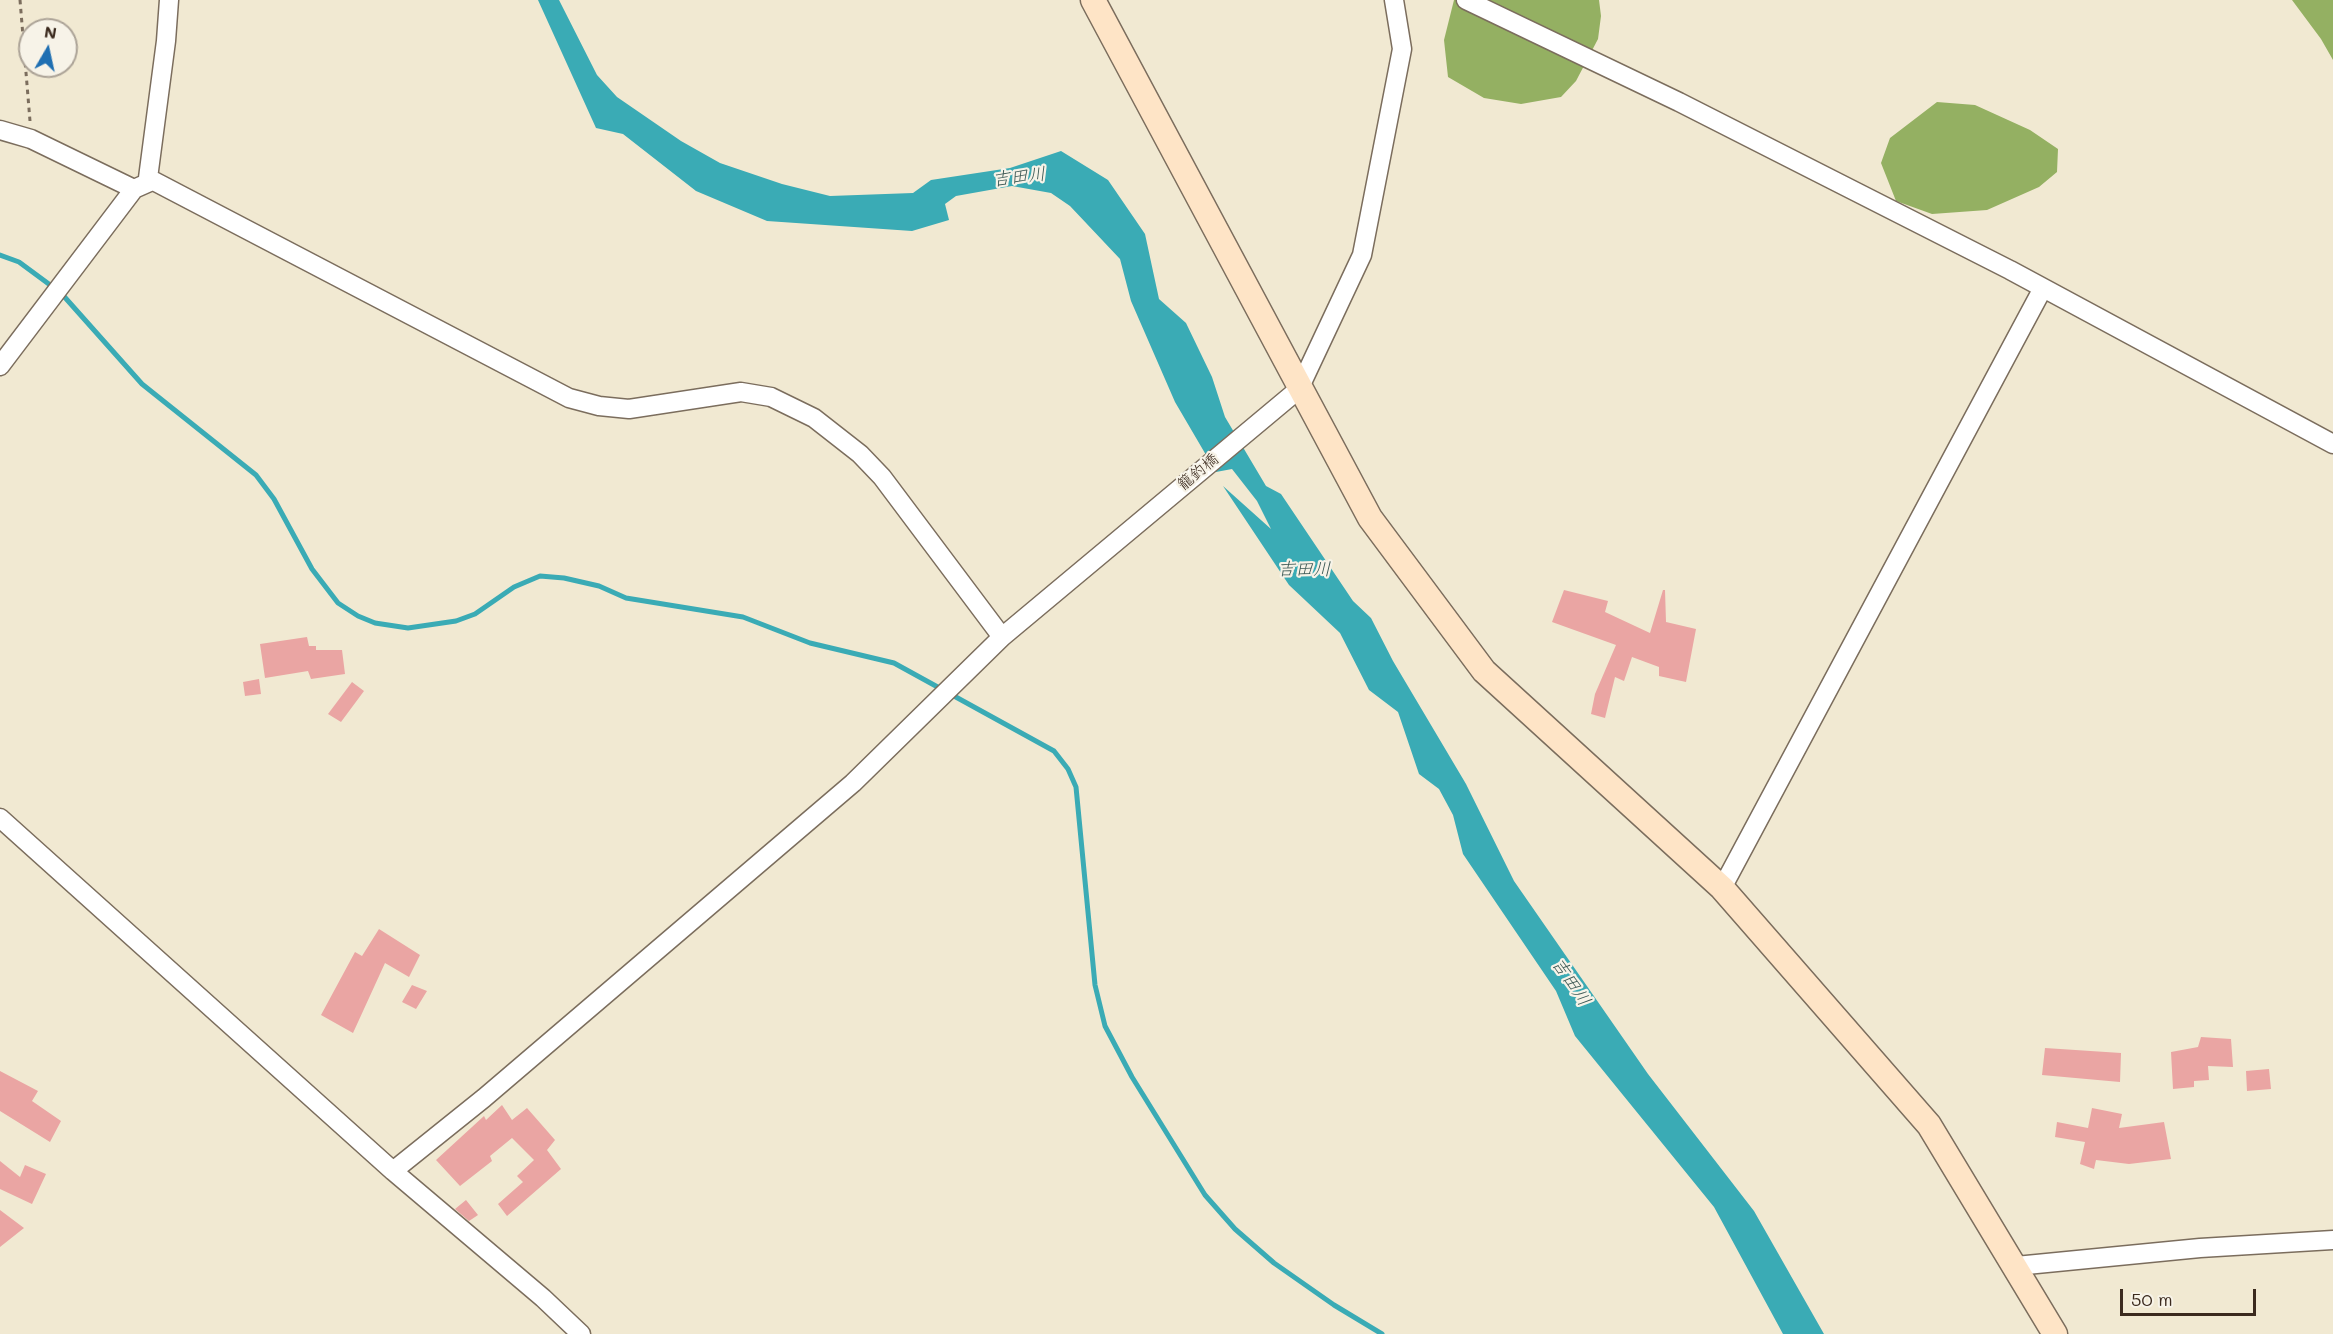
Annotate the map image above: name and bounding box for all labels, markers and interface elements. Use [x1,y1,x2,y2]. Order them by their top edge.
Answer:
north arrow [18,18,78,78]
text: N [43,20,58,43]
water label: 吉田川 [991,163,1047,191]
street label: 籠釣橋 [1173,449,1223,495]
water label: 吉田川 [1277,558,1331,580]
water label: 吉田川 [1547,954,1595,1010]
scale bar [2123,1277,2260,1315]
text: 50 m [2131,1287,2173,1311]

